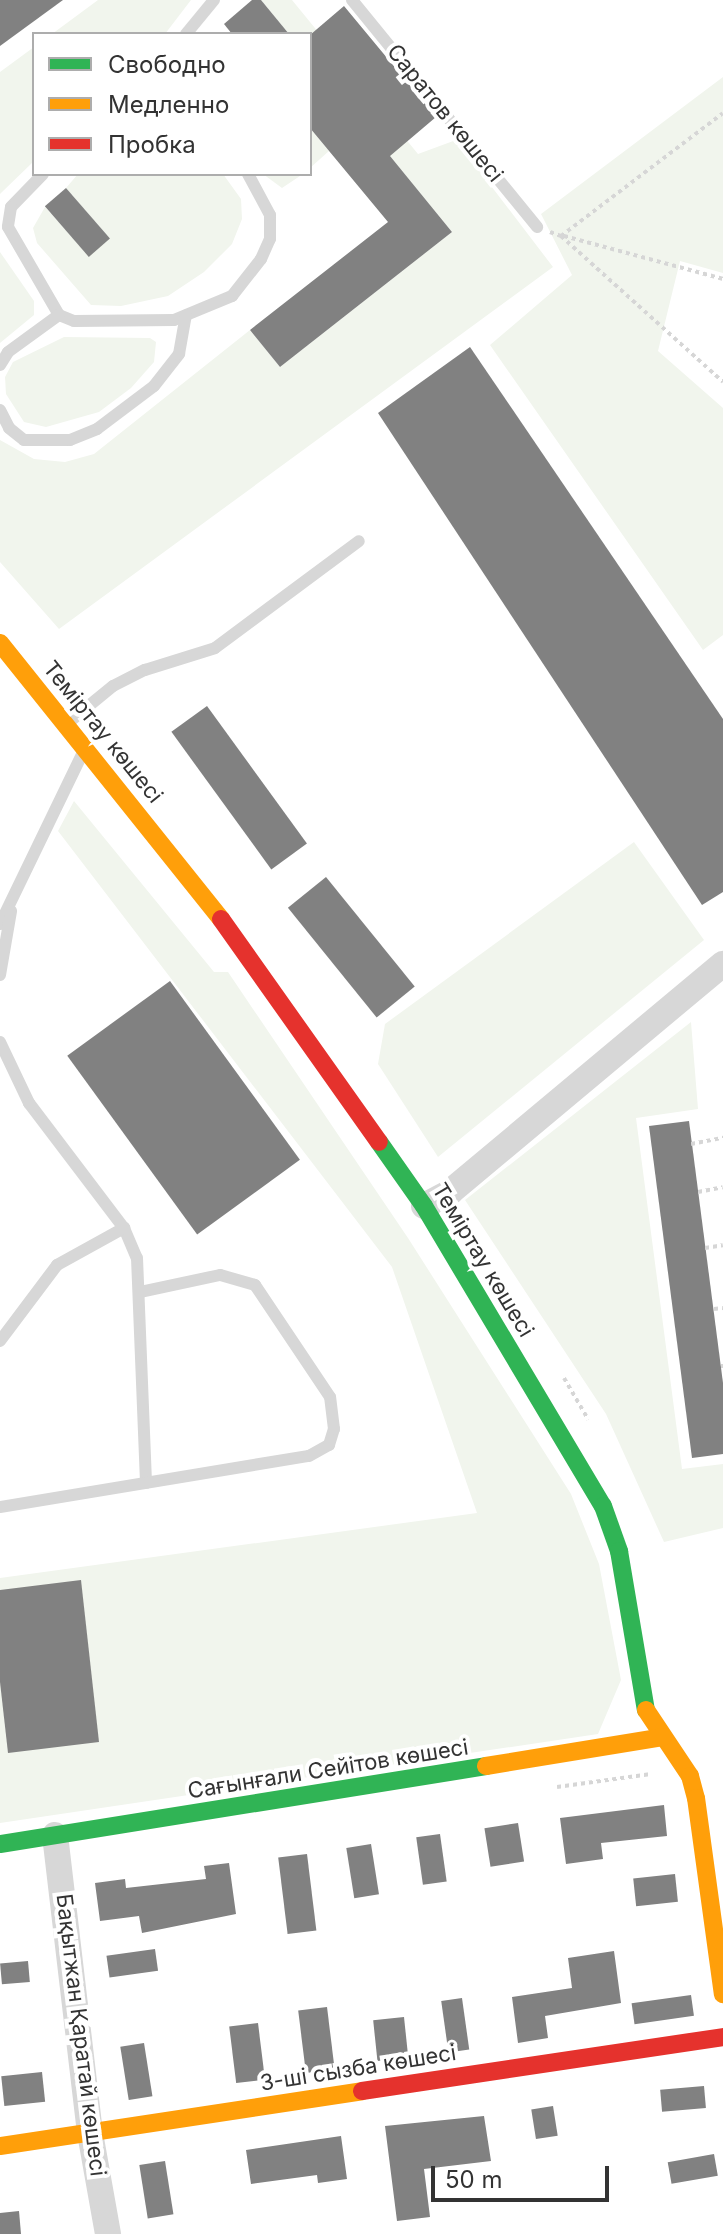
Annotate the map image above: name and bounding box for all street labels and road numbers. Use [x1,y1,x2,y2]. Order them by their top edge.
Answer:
street label: Саратов көшесі [381,39,509,187]
street label: Теміртау көшесі [38,656,168,808]
street label: Теміртау көшесі [427,1178,539,1342]
street label: Сағынғали Сейітов көшесі [186,1734,470,1804]
street label: Бақытжан Қаратай көшесі [51,1892,111,2178]
street label: 3-ші сызба көшесі [258,2039,458,2097]

